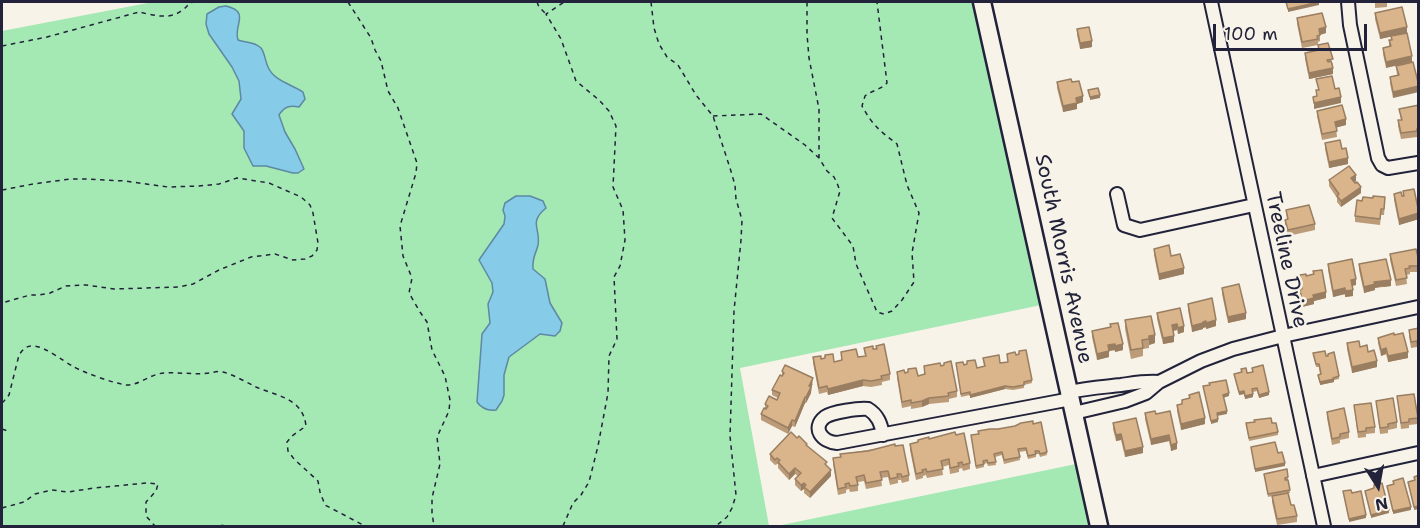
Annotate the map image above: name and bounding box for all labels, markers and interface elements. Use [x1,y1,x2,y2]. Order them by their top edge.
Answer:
scale bar [1216,12,1370,50]
text: 100 m [1224,22,1278,46]
street label: South Morris Avenue [1028,152,1098,366]
street label: Treeline Drive [1259,190,1313,330]
north arrow [1348,456,1408,516]
text: N [1373,493,1390,516]

